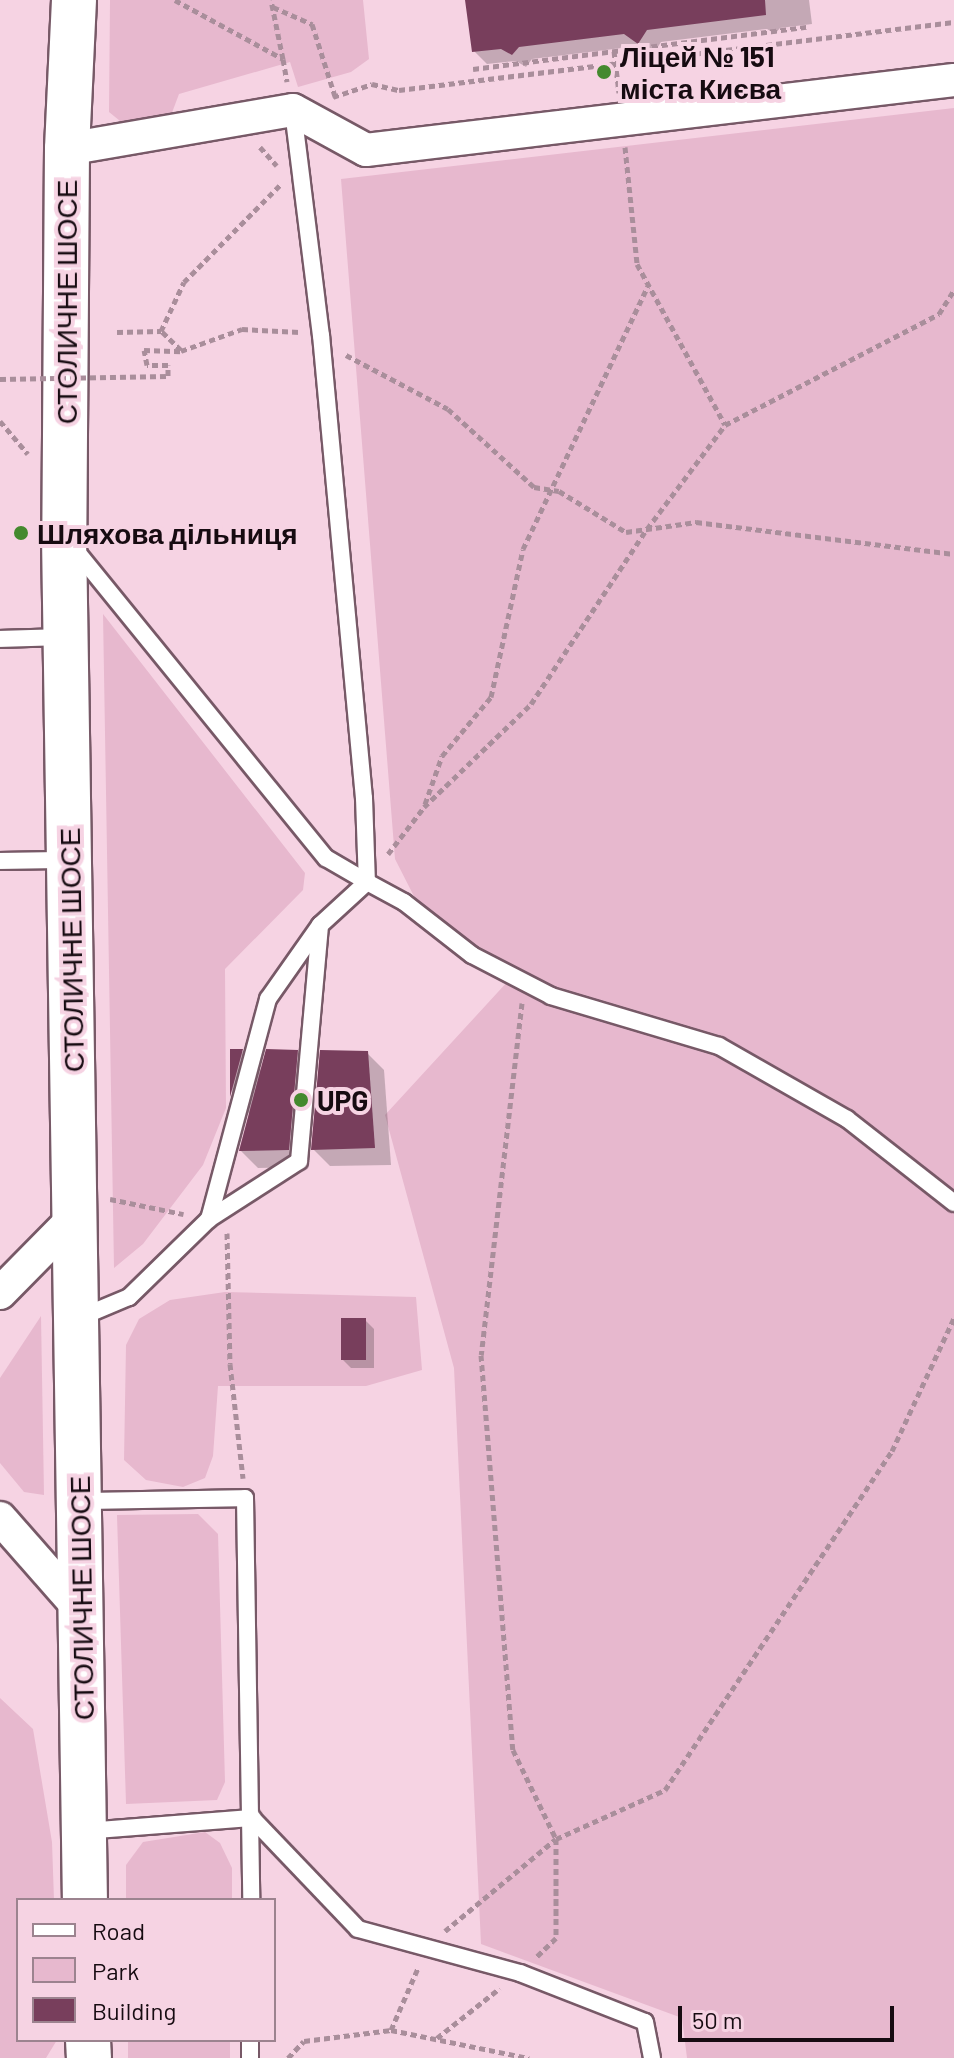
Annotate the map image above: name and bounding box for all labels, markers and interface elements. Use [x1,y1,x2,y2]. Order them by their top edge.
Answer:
place label: Ліцей № 151 міста Києва [620,39,781,105]
marker: Ліцей № 151 міста Києва [595,63,613,81]
street label: СТОЛИЧНЕ ШОСЕ [49,180,83,424]
place label: Шляхова дільниця [37,516,297,550]
marker: Шляхова дільниця [12,524,30,542]
street label: СТОЛИЧНЕ ШОСЕ [52,827,90,1073]
place label: UPG [317,1083,368,1117]
marker: UPG [292,1091,310,1109]
street label: СТОЛИЧНЕ ШОСЕ [62,1475,100,1721]
legend [16,1898,276,2042]
text: Road [92,1916,145,1945]
text: Park [92,1956,139,1985]
scale bar [682,1990,898,2040]
text: Building [92,1996,176,2025]
text: 50 m [692,2005,743,2034]

